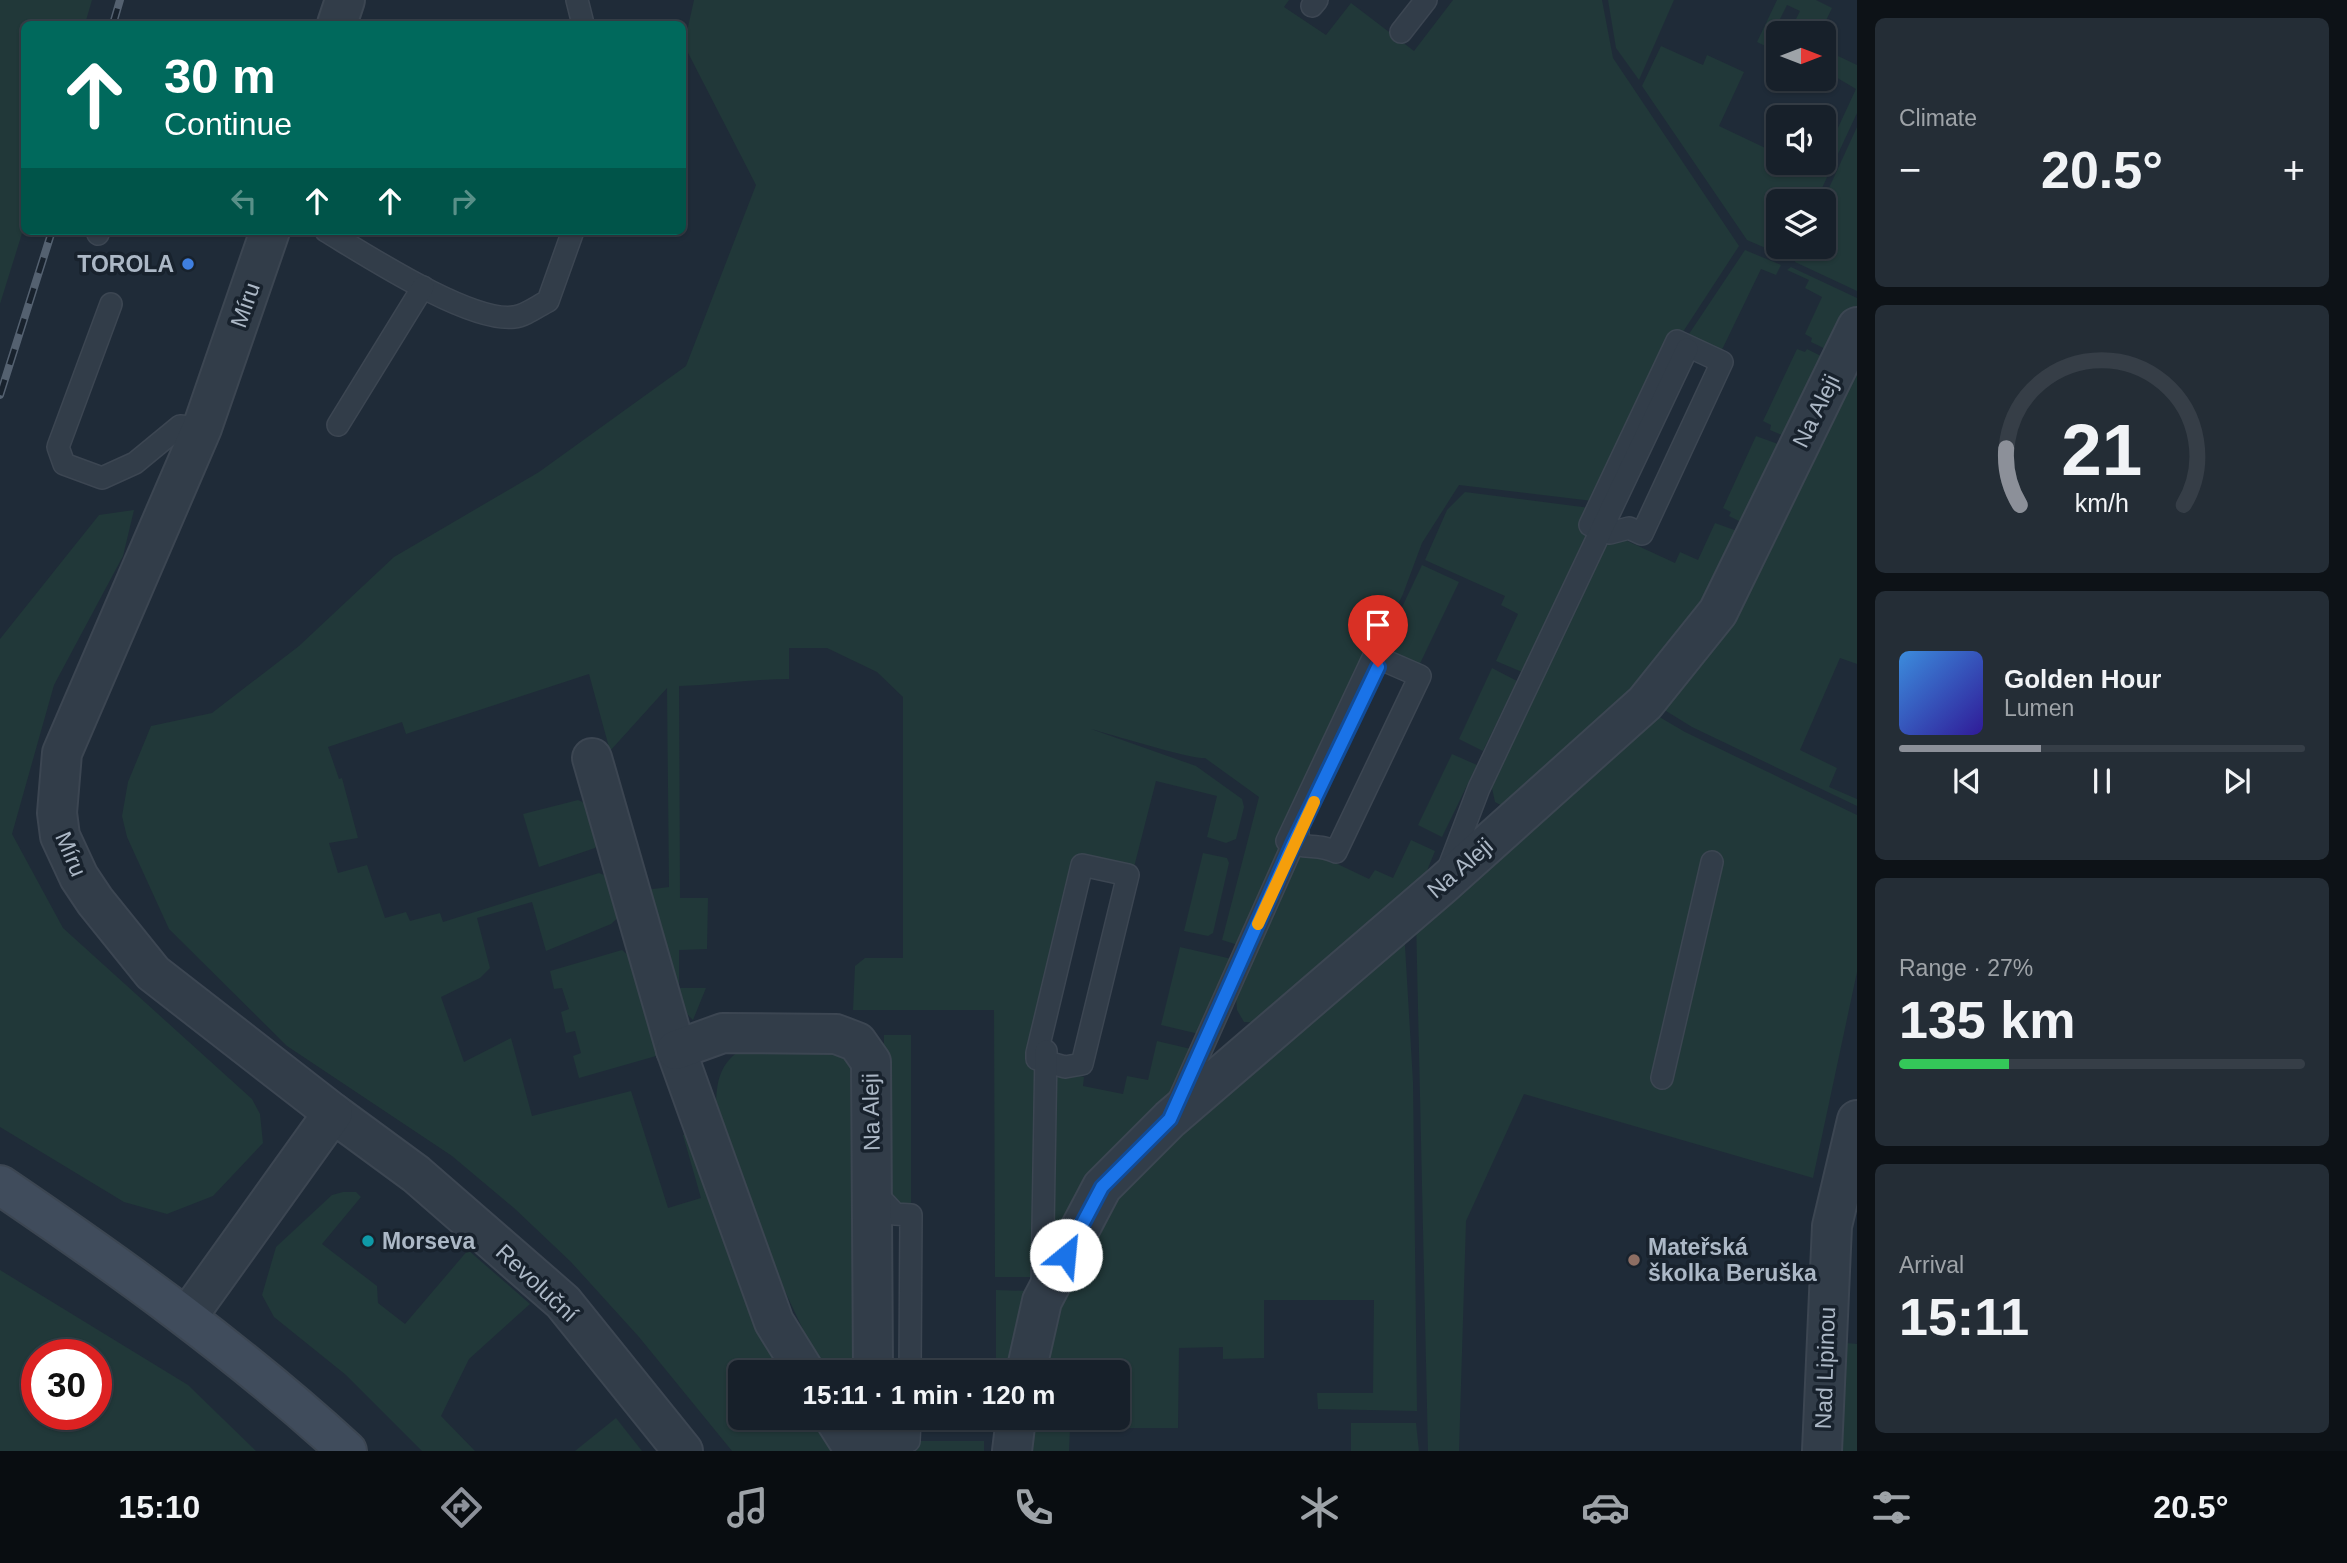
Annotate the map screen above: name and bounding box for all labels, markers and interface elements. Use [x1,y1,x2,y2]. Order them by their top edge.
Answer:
north arrow [1766,21,1836,91]
map controls [1766,21,1836,259]
icon: ahead [49,49,140,140]
text: 30 m [164,49,276,103]
button: sound [1766,105,1836,175]
text: Climate [1899,105,1977,131]
text: Continue [164,106,292,142]
text: 20.5° [2041,141,2163,199]
text: − [1899,149,1921,191]
text: + [2283,149,2305,191]
icon: left [225,182,263,220]
icon: ahead [298,182,336,220]
icon: ahead [371,182,409,220]
icon: right [444,182,482,220]
button: layers [1766,189,1836,259]
place label: TOROLA [77,251,174,277]
marker: TOROLA [180,256,196,272]
street label: Míru [225,279,265,331]
street label: Na Aleji [1787,370,1845,452]
text: 21 [2062,409,2142,490]
text: km/h [2075,489,2129,517]
pin [1348,595,1408,667]
icon: arrive [1359,606,1397,644]
text: Golden Hour [2004,664,2161,694]
text: Lumen [2004,695,2074,721]
icon: previous [1948,762,1986,800]
icon: pause [2083,762,2121,800]
icon: next [2218,762,2256,800]
street label: Míru [50,828,92,880]
street label: Na Aleji [1422,833,1498,903]
text: Range · 27% [1899,955,2033,981]
text: 135 km [1899,991,2075,1049]
street label: Na Aleji [857,1073,885,1151]
position arrow [1029,1218,1103,1292]
place label: Morseva [382,1228,476,1254]
marker: Morseva [360,1233,376,1249]
place label: Mateřská školka Beruška [1648,1234,1817,1286]
street label: Revoluční [491,1239,584,1328]
marker: Mateřská školka Beruška [1626,1252,1642,1268]
text: Arrival [1899,1252,1964,1278]
text: 15:11 [1899,1288,2029,1346]
street label: Nad Lipinou [1810,1306,1840,1430]
speed limit sign: 30 [21,1339,112,1430]
text: 15:11 · 1 min · 120 m [803,1380,1055,1410]
icon: directions [437,1483,486,1532]
icon: music [723,1483,772,1532]
icon: phone [1009,1483,1058,1532]
icon: climate [1295,1483,1344,1532]
icon: car [1581,1483,1630,1532]
icon: filters [1867,1483,1916,1532]
text: 15:10 [119,1489,200,1525]
text: 20.5° [2153,1489,2228,1525]

